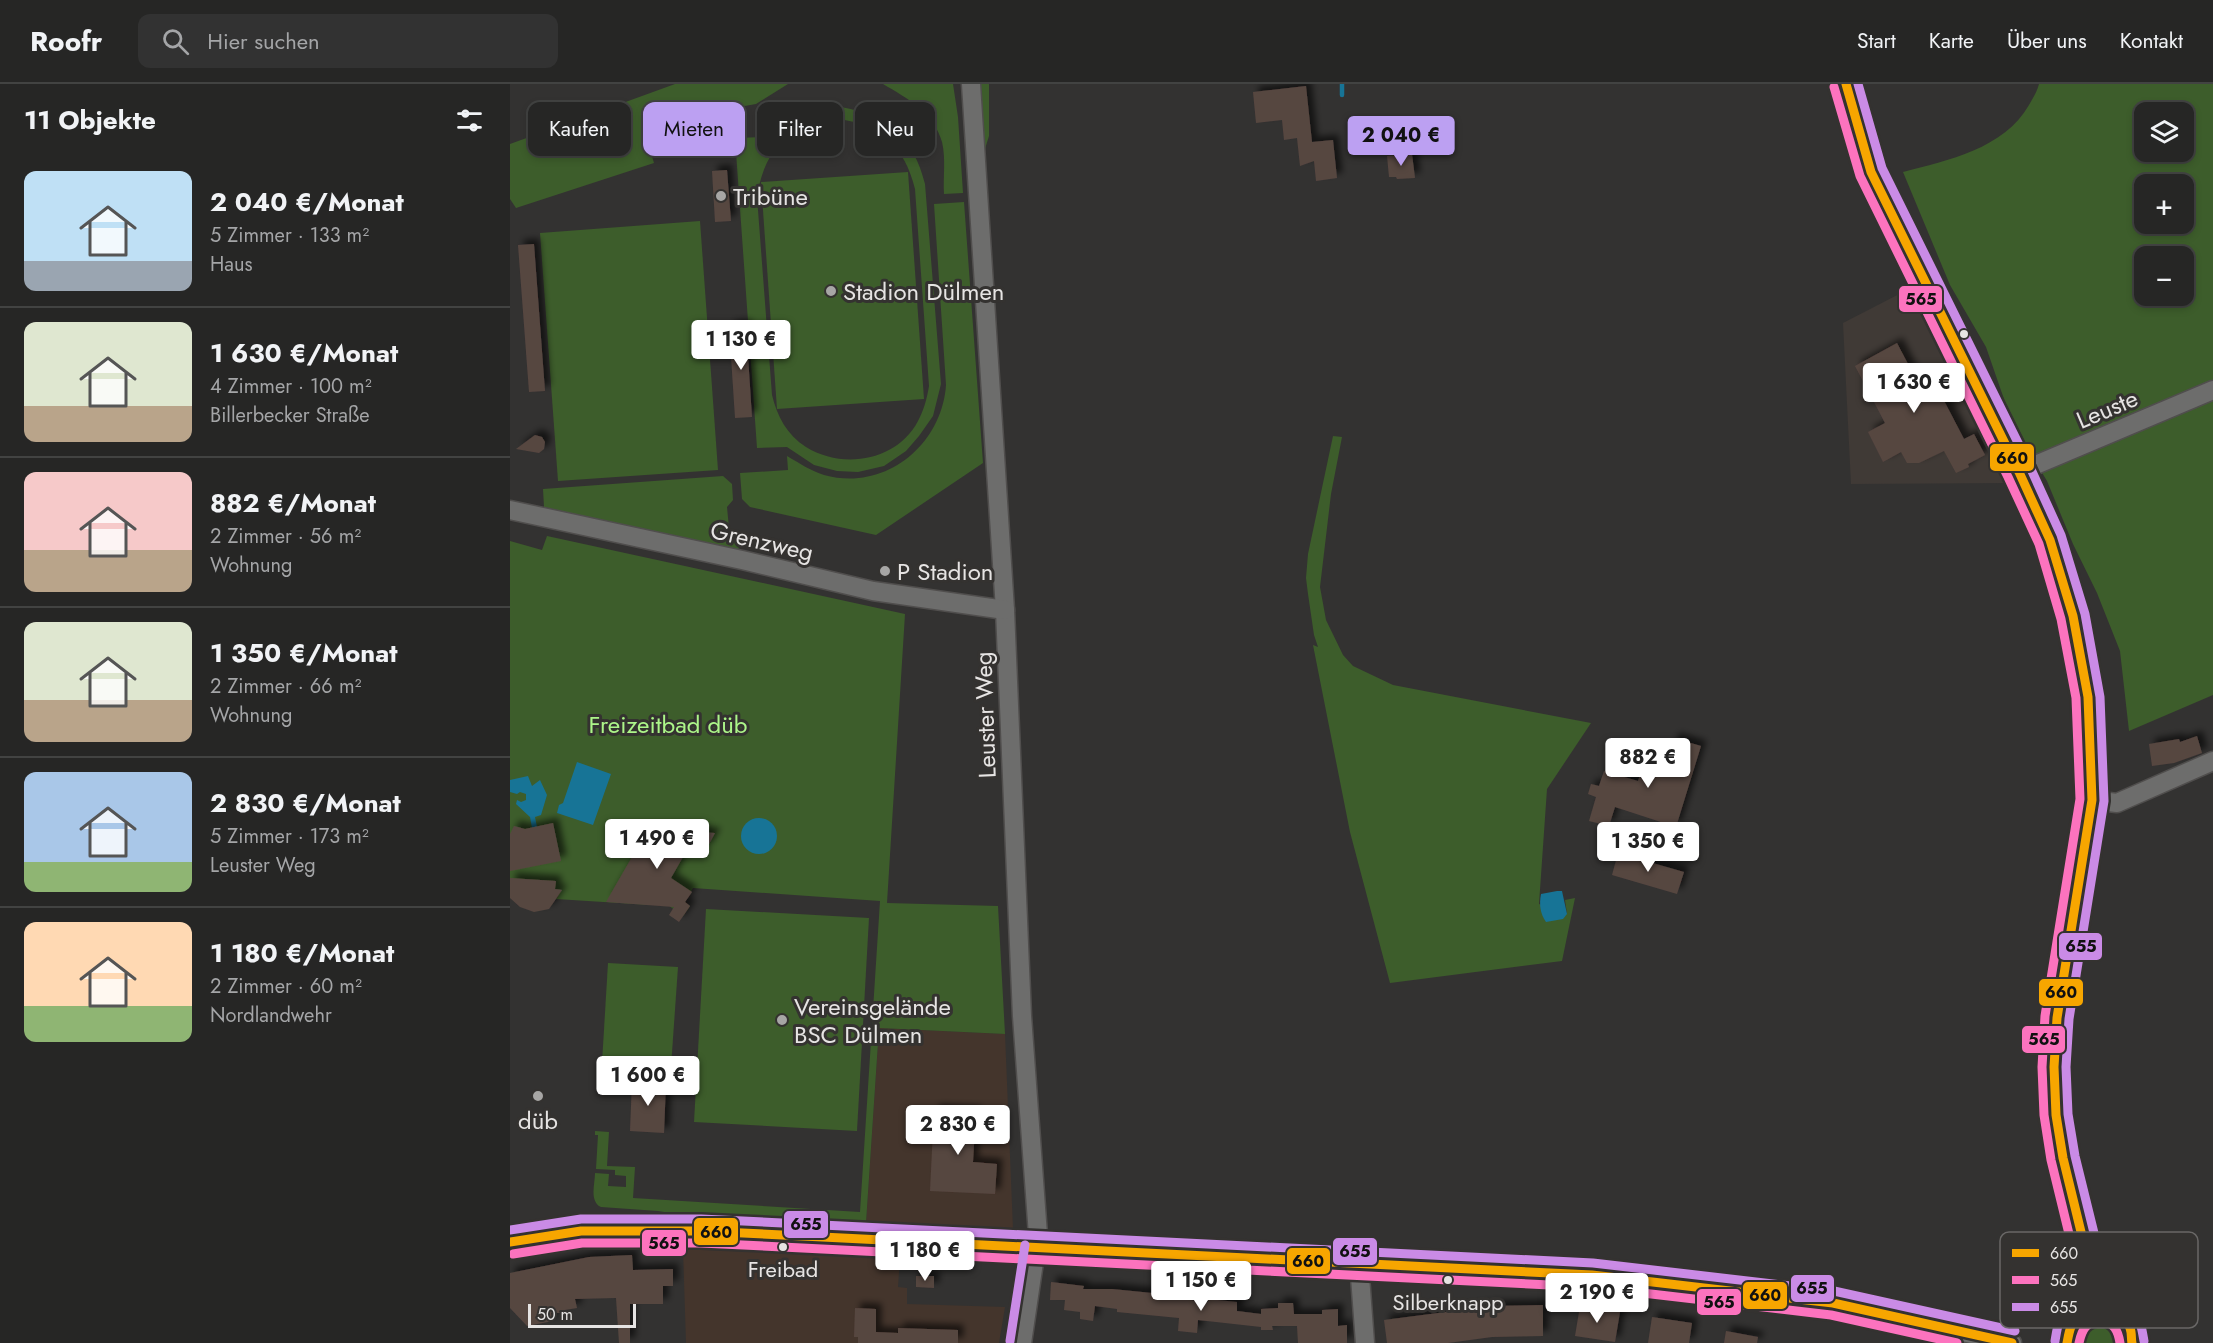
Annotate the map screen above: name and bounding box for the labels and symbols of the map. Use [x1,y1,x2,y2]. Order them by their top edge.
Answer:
pin: 2 040 € [1346,116,1456,167]
place label: Tribüne [733,179,808,214]
marker: Tribüne [714,189,728,203]
place label: Stadion Dülmen [843,274,1004,309]
marker: Stadion Dülmen [824,284,838,298]
line badge: 565 [1898,285,1943,313]
text: 565 [1905,288,1937,311]
pin: 1 130 € [686,320,796,371]
unlabelled marker [1958,328,1970,340]
pin: 1 630 € [1859,363,1969,414]
street label: Leuste [2071,380,2143,438]
line badge: 660 [1989,443,2035,472]
text: 660 [1996,447,2028,470]
street label: Grenzweg [707,512,817,570]
place label: P Stadion [897,554,993,589]
marker: P Stadion [878,564,892,578]
street label: Leuster Weg [965,651,1005,779]
park label: Freizeitbad düb [588,707,748,742]
pin: 882 € [1606,738,1690,789]
pin: 1 490 € [602,819,712,870]
pin: 1 350 € [1593,822,1703,873]
line badge: 655 [2058,932,2103,961]
text: 655 [2065,935,2097,958]
line badge: 660 [2038,978,2084,1007]
text: 660 [2045,981,2077,1004]
place label: Vereinsgelände BSC Dülmen [794,989,951,1052]
marker: Vereinsgelände BSC Dülmen [775,1013,789,1027]
line badge: 565 [2021,1025,2066,1054]
text: 565 [2028,1028,2060,1051]
pin: 1 600 € [593,1056,703,1107]
marker: düb [531,1089,545,1103]
place label: düb [518,1103,558,1138]
pin: 2 830 € [903,1105,1013,1156]
line badge: 655 [783,1210,829,1239]
text: 655 [790,1213,822,1236]
line badge: 660 [693,1217,739,1246]
text: 660 [700,1221,732,1244]
line badge: 565 [641,1229,687,1257]
pin: 1 180 € [870,1231,980,1282]
text: 565 [648,1232,680,1255]
legend [2000,1232,2198,1328]
line badge: 655 [1332,1237,1378,1266]
text: 655 [1339,1240,1371,1263]
marker: Freibad [777,1241,789,1253]
text: 660 [2050,1242,2078,1265]
line badge: 660 [1286,1247,1331,1275]
text: 660 [1292,1250,1324,1273]
place label: Freibad [748,1253,818,1285]
pin: 1 150 € [1146,1261,1256,1312]
text: 565 [2050,1269,2077,1292]
pin: 2 190 € [1542,1273,1652,1324]
marker: Silberknapp [1442,1274,1454,1286]
line badge: 655 [1790,1274,1835,1303]
text: 655 [1796,1277,1828,1300]
line badge: 660 [1742,1281,1788,1310]
text: 660 [1749,1284,1781,1307]
place label: Silberknapp [1392,1286,1504,1318]
line badge: 565 [1696,1288,1742,1316]
text: 565 [1703,1291,1735,1314]
text: 655 [2050,1296,2077,1319]
scale bar [528,1301,636,1328]

